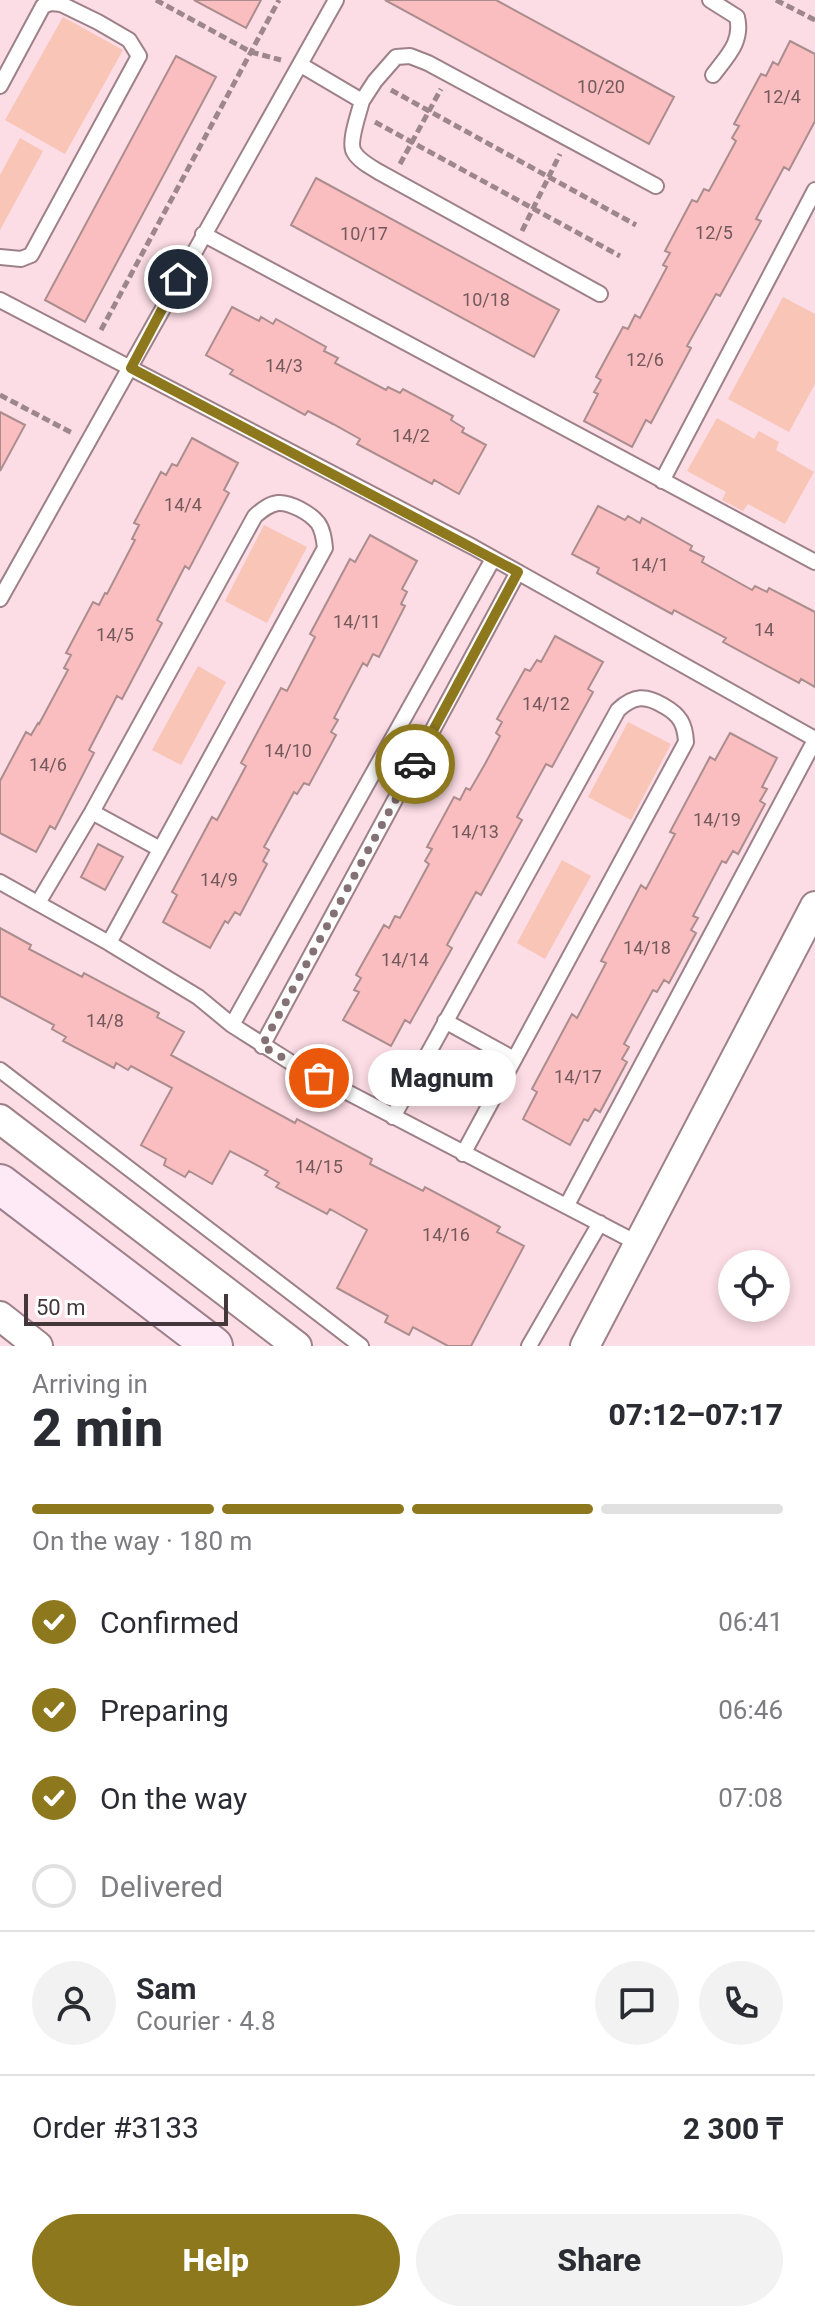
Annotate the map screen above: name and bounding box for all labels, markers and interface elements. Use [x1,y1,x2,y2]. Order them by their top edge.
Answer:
house number: 10/20 [577,76,625,97]
house number: 12/4 [763,86,801,107]
house number: 12/5 [695,222,733,243]
house number: 10/17 [340,223,388,244]
pin [144,245,212,313]
icon: home [156,257,200,301]
house number: 10/18 [462,289,510,310]
house number: 12/6 [626,349,664,370]
house number: 14/3 [265,355,303,376]
house number: 14/2 [392,425,430,446]
house number: 14/4 [164,494,202,515]
house number: 14/1 [631,554,669,575]
house number: 14/11 [333,611,381,632]
house number: 14 [754,619,774,640]
house number: 14/5 [96,624,134,645]
house number: 14/12 [522,693,570,714]
courier [375,724,455,804]
house number: 14/10 [264,740,312,761]
icon: car [393,742,437,786]
house number: 14/6 [29,754,67,775]
house number: 14/19 [693,809,741,830]
house number: 14/13 [451,821,499,842]
house number: 14/9 [200,869,238,890]
house number: 14/18 [623,937,671,958]
house number: 14/14 [381,949,429,970]
house number: 14/8 [86,1010,124,1031]
pin [285,1044,353,1112]
callout: Magnum [367,1050,515,1106]
icon: bag [297,1056,341,1100]
text: Magnum [390,1063,494,1093]
house number: 14/17 [554,1066,602,1087]
house number: 14/15 [295,1156,343,1177]
house number: 14/16 [422,1224,470,1245]
map controls [718,1250,790,1322]
button: locate [718,1250,790,1322]
scale bar [24,1290,228,1326]
text: 50 m [36,1295,85,1320]
text: Arriving in [32,1369,148,1399]
text: 07:12–07:17 [608,1397,783,1432]
text: 2 min [32,1398,163,1459]
text: On the way · 180 m [32,1526,252,1556]
icon: check [32,1600,76,1644]
text: Confirmed [100,1605,239,1640]
text: 06:41 [718,1607,783,1637]
icon: check [32,1688,76,1732]
text: Preparing [100,1693,229,1728]
text: 06:46 [718,1695,783,1725]
icon: check [32,1776,76,1820]
text: On the way [100,1781,247,1816]
text: 07:08 [718,1783,783,1813]
text: Delivered [100,1869,223,1904]
button: person [32,1961,116,2045]
button: chat [595,1961,679,2045]
button: phone [699,1961,783,2045]
text: Sam [136,1971,197,2006]
text: Courier · 4.8 [136,2006,276,2036]
text: Order #3133 [32,2110,199,2145]
text: 2 300 ₸ [683,2111,783,2146]
button: Help [32,2214,400,2306]
button: Share [416,2214,783,2306]

